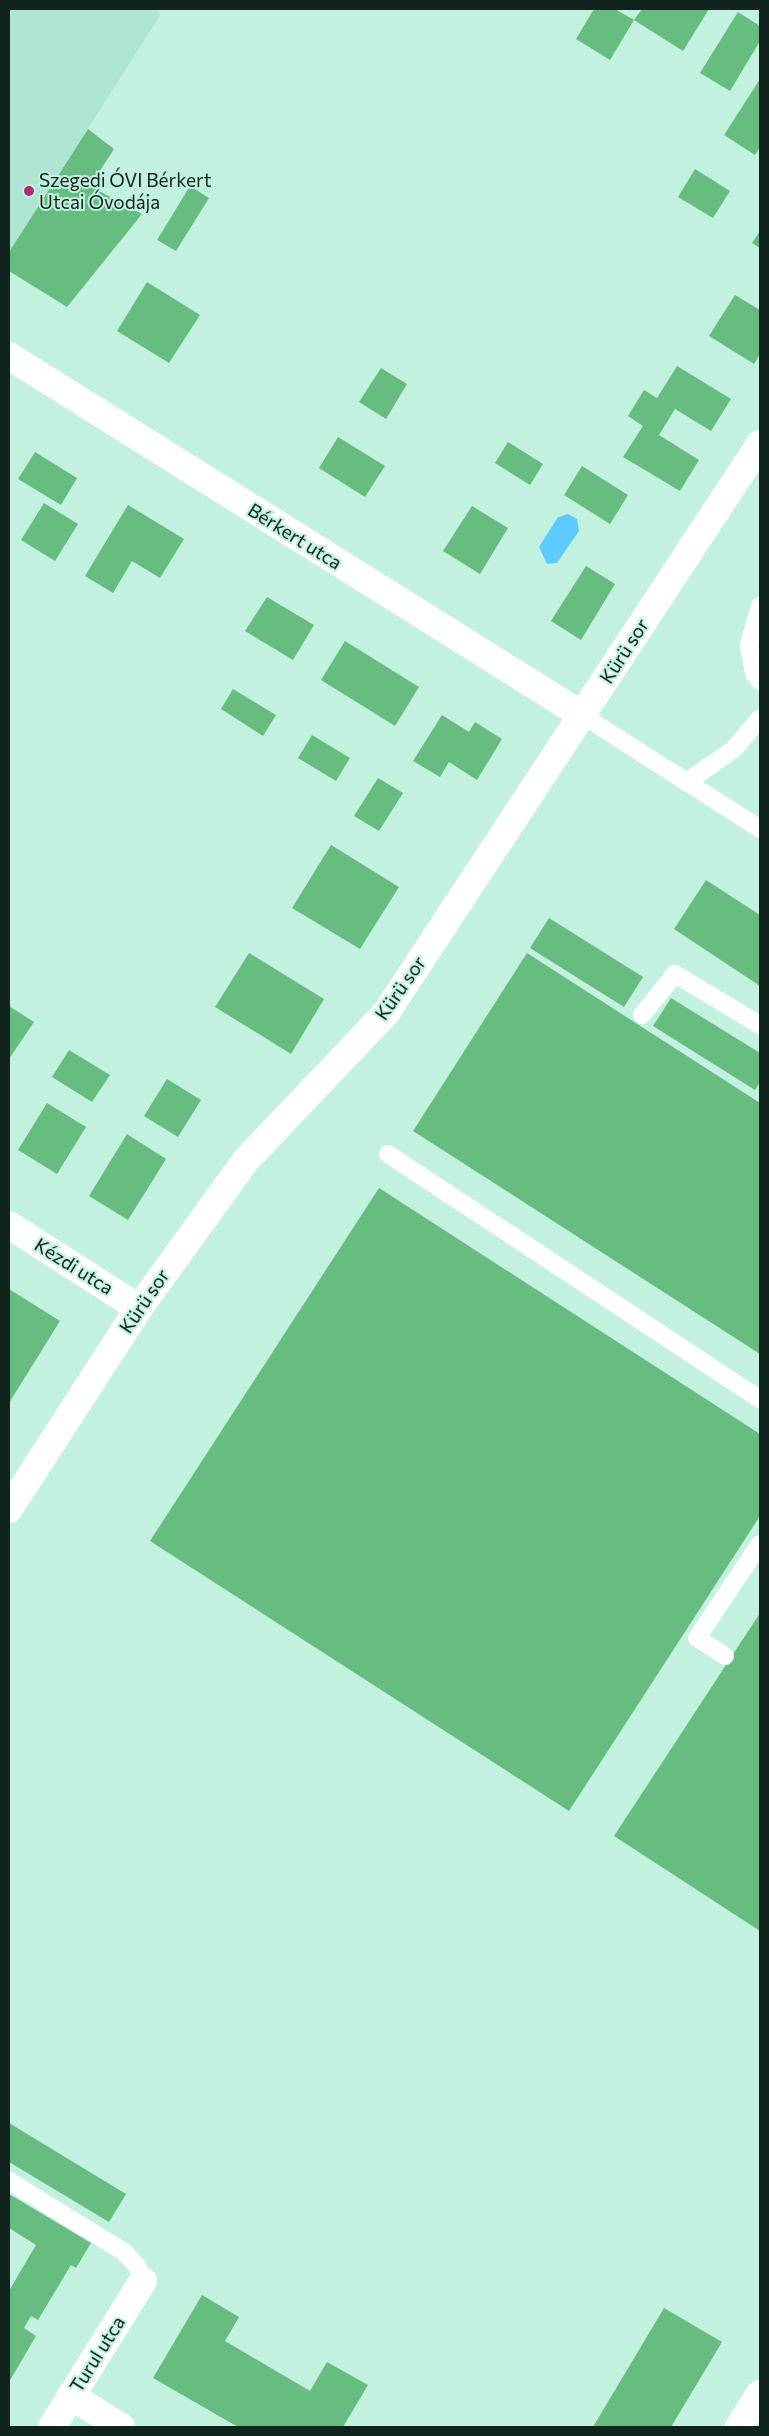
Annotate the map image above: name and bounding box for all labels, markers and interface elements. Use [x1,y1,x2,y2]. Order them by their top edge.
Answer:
place label: Szegedi ÓVI Bérkert Utcai Óvodája [39,169,211,213]
marker: Szegedi ÓVI Bérkert Utcai Óvodája [23,185,35,197]
street label: Bérkert utca [244,498,346,574]
street label: Kürü sor [595,614,653,688]
street label: Kürü sor [370,952,430,1024]
street label: Kézdi utca [30,1233,118,1299]
street label: Kürü sor [114,1265,174,1337]
street label: Turul utca [65,2312,129,2396]

